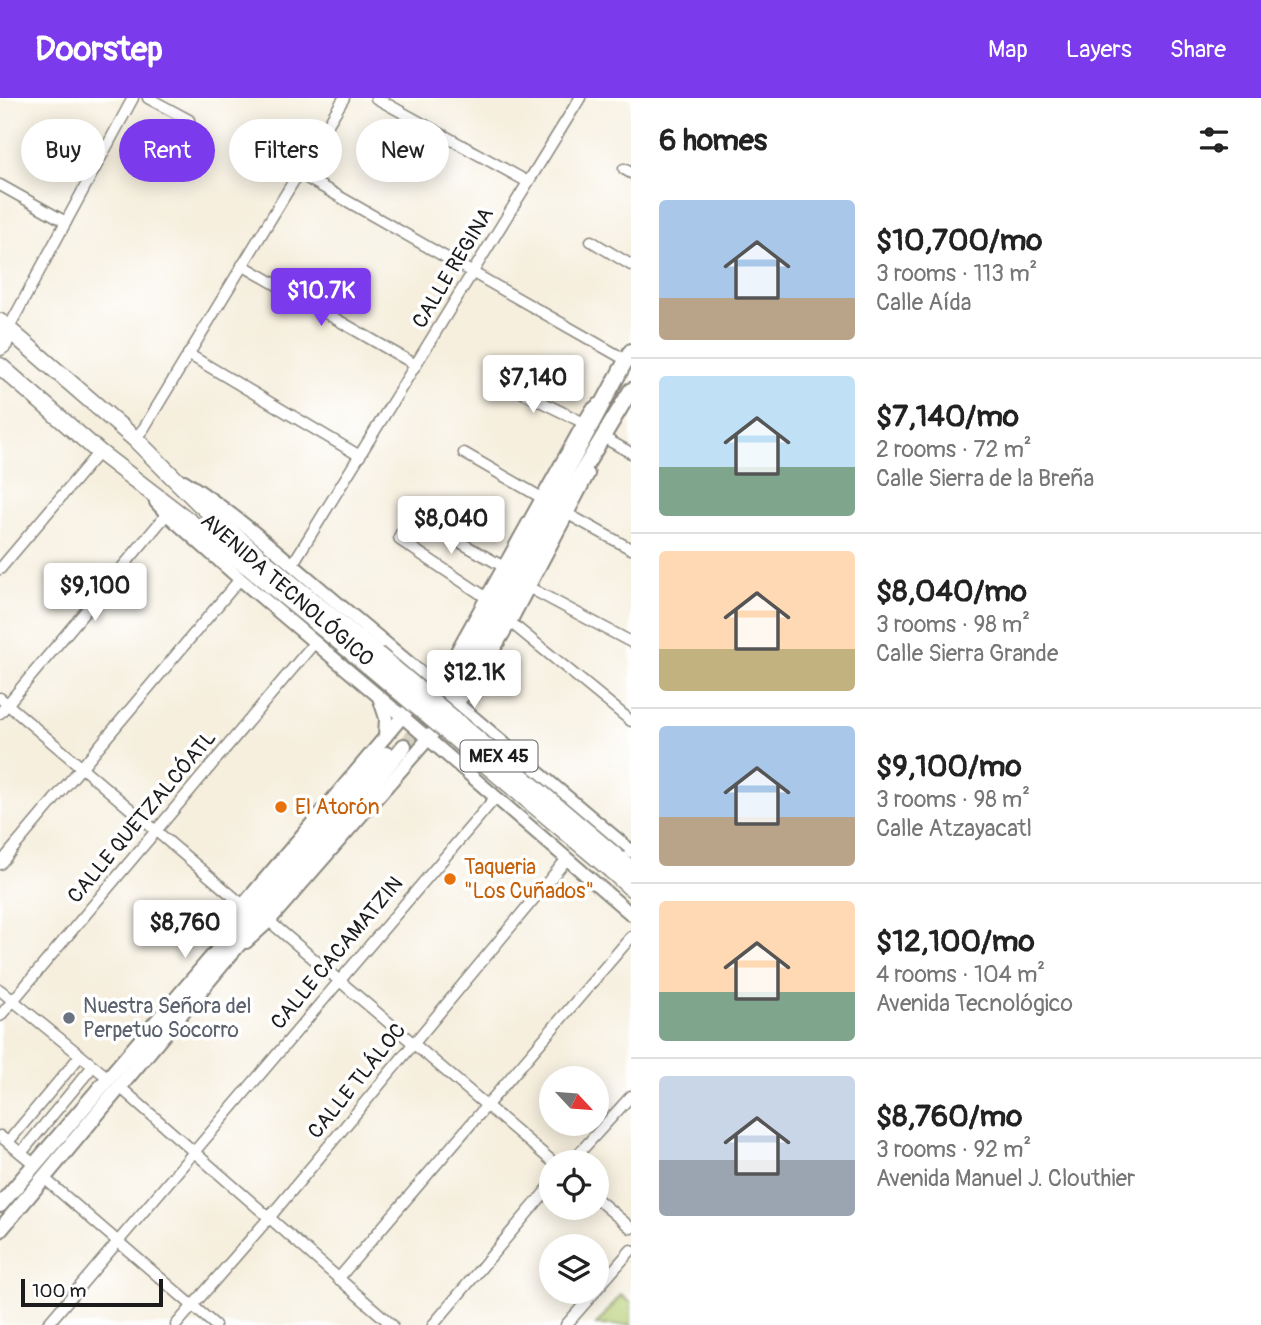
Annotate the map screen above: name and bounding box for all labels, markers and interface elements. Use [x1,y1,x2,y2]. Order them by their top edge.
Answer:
text: Doorstep [35,29,163,70]
text: Map [988,35,1028,64]
text: Layers [1066,35,1132,64]
text: Share [1170,35,1226,64]
chip: Buy [21,119,105,182]
chip: Rent [119,119,215,182]
chip: Filters [229,119,342,182]
chip: New [356,119,449,182]
icon: filters [1195,121,1233,159]
text: 6 homes [659,122,767,159]
street label: CALLE REGINA [406,203,500,333]
text: $10,700/mo [876,222,1042,259]
icon: home [715,228,799,312]
text: 3 rooms · 113 m² [876,259,1037,288]
pin: $10.7K [264,268,378,328]
text: $10.7K [287,276,355,305]
text: Calle Aída [876,288,972,317]
pin: $7,140 [476,356,590,415]
text: $7,140 [499,363,567,392]
text: $7,140/mo [876,398,1019,435]
icon: home [715,404,799,488]
text: 2 rooms · 72 m² [876,435,1032,464]
text: Calle Sierra de la Breña [876,464,1094,493]
pin: $8,040 [394,496,508,556]
text: $8,040 [414,504,488,533]
street label: AVENIDA TECNOLÓGICO [195,507,380,673]
pin: $9,100 [38,564,152,623]
text: $9,100 [60,571,130,600]
text: $8,040/mo [876,573,1027,610]
icon: home [715,579,799,663]
text: 3 rooms · 98 m² [876,610,1030,639]
text: Calle Sierra Grande [876,639,1058,668]
pin: $12.1K [417,650,531,710]
text: $12.1K [443,658,505,687]
street label: CALLE QUETZALCÓATL [61,724,222,909]
road number: MEX 45 [461,740,538,772]
text: $9,100/mo [876,748,1022,785]
icon: home [715,754,799,838]
text: 3 rooms · 98 m² [876,785,1030,814]
place label: El Atorón [295,794,380,821]
marker: El Atorón [273,799,289,815]
text: Calle Atzayacatl [876,814,1032,843]
place label: Taqueria "Los Cuñados" [464,854,594,905]
street label: CALLE CACAMATZIN [265,871,409,1035]
marker: Taqueria "Los Cuñados" [442,871,458,887]
pin: $8,760 [128,900,242,960]
text: $8,760 [149,908,221,937]
text: $12,100/mo [876,923,1035,960]
icon: home [715,929,799,1013]
text: 4 rooms · 104 m² [876,960,1045,989]
text: Avenida Tecnológico [876,989,1073,1018]
place label: Nuestra Señora del Perpetuo Socorro [83,993,251,1044]
marker: Nuestra Señora del Perpetuo Socorro [61,1010,77,1026]
street label: CALLE TLÁLOC [302,1017,412,1144]
north arrow [539,1066,609,1136]
map controls [539,1066,609,1304]
text: $8,760/mo [876,1098,1022,1135]
icon: home [715,1104,799,1188]
text: 3 rooms · 92 m² [876,1135,1031,1164]
button: locate [539,1150,609,1220]
text: Avenida Manuel J. Clouthier [876,1164,1135,1193]
button: layers [539,1234,609,1304]
scale bar [21,1276,163,1308]
text: 100 m [32,1279,86,1303]

